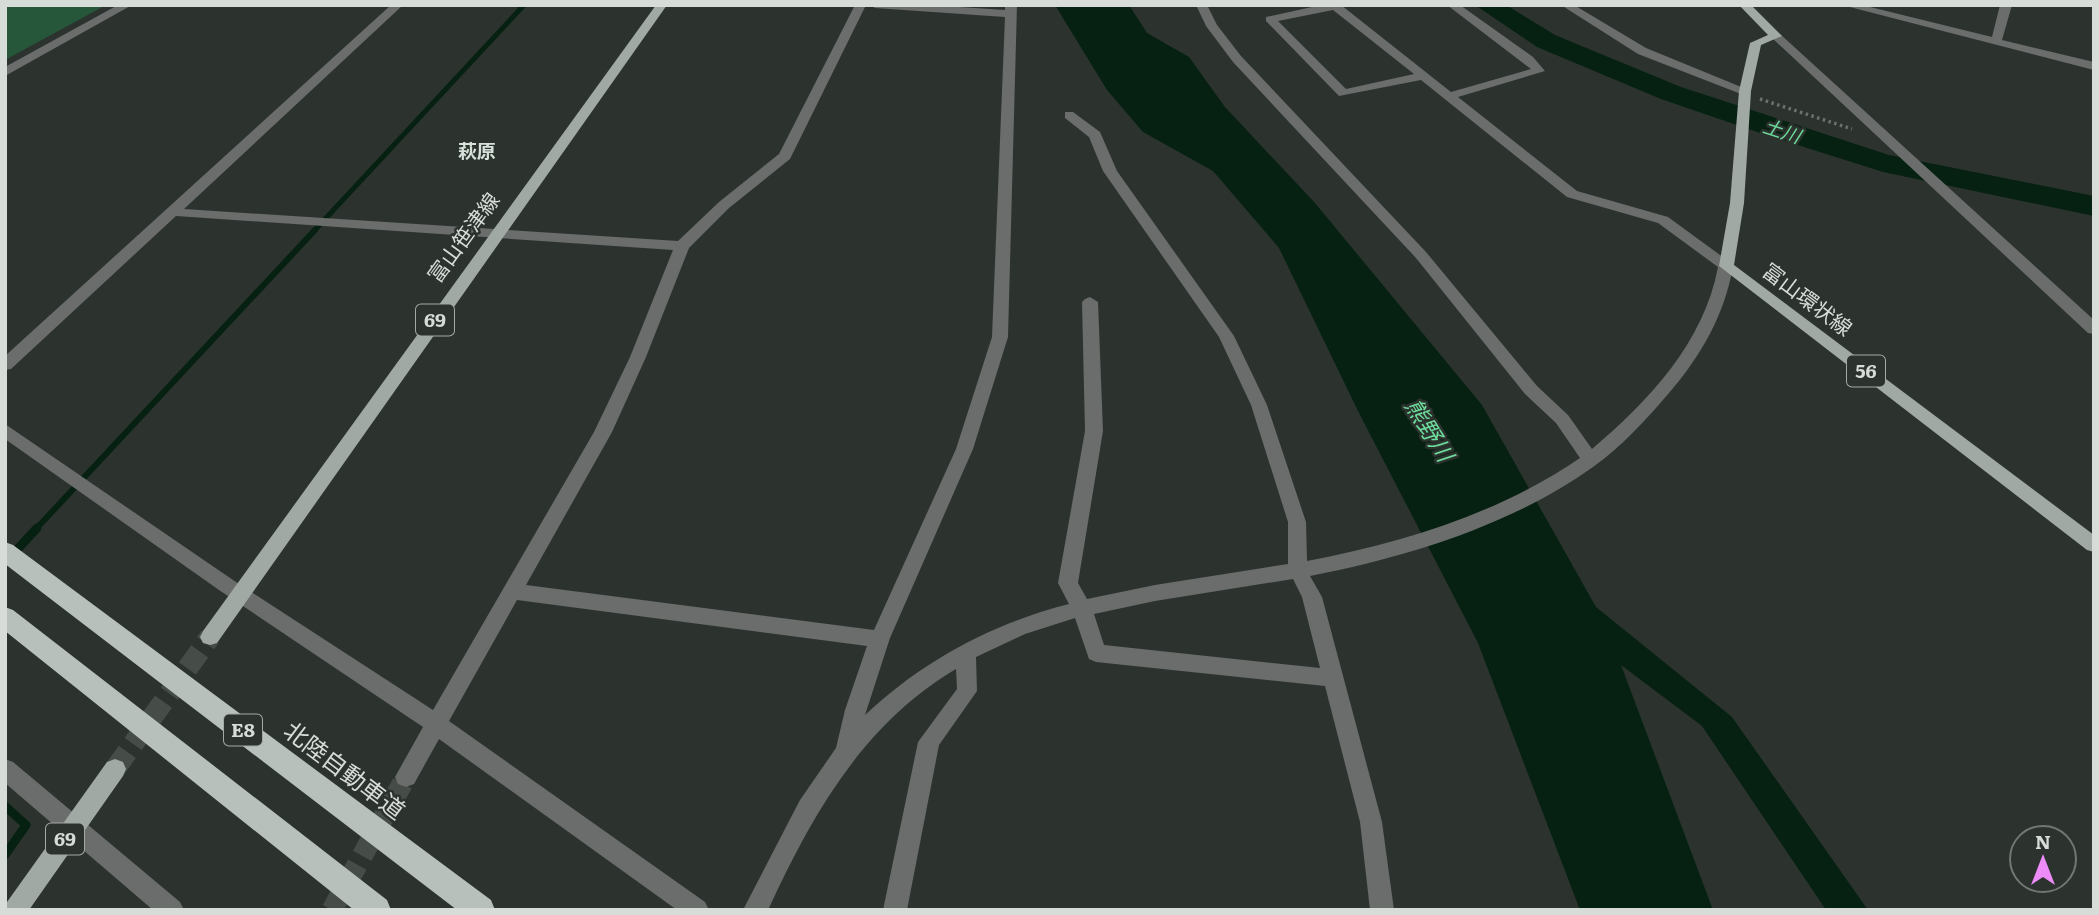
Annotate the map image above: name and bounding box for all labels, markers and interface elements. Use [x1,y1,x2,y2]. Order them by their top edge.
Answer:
water label: 土川 [1760,111,1807,150]
district label: 萩原 [458,136,496,164]
street label: 富山笹津線 [419,185,505,288]
street label: 富山環状線 [1757,254,1860,342]
road number: 69 [416,304,454,336]
road number: 56 [1847,356,1885,386]
water label: 熊野川 [1398,391,1465,470]
street label: 北陸自動車道 [277,712,414,826]
road number: E8 [224,715,262,746]
road number: 69 [46,824,84,854]
north arrow [2008,824,2078,894]
text: N [2035,827,2051,855]

